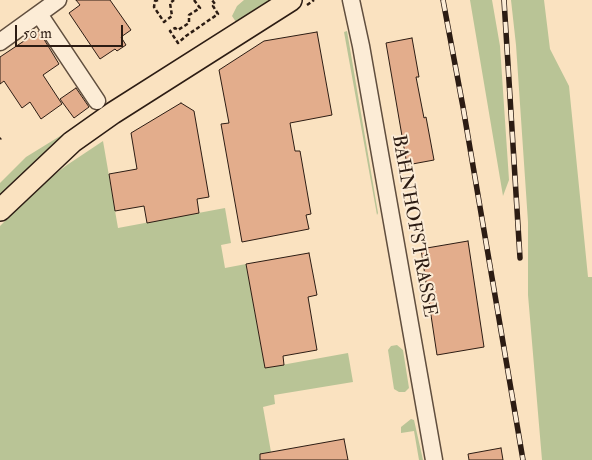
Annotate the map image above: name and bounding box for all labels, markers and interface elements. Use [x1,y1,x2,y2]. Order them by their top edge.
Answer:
scale bar [18,15,125,47]
text: 50 m [23,24,52,43]
street label: BAHNHOFSTRASSE [386,133,440,319]

